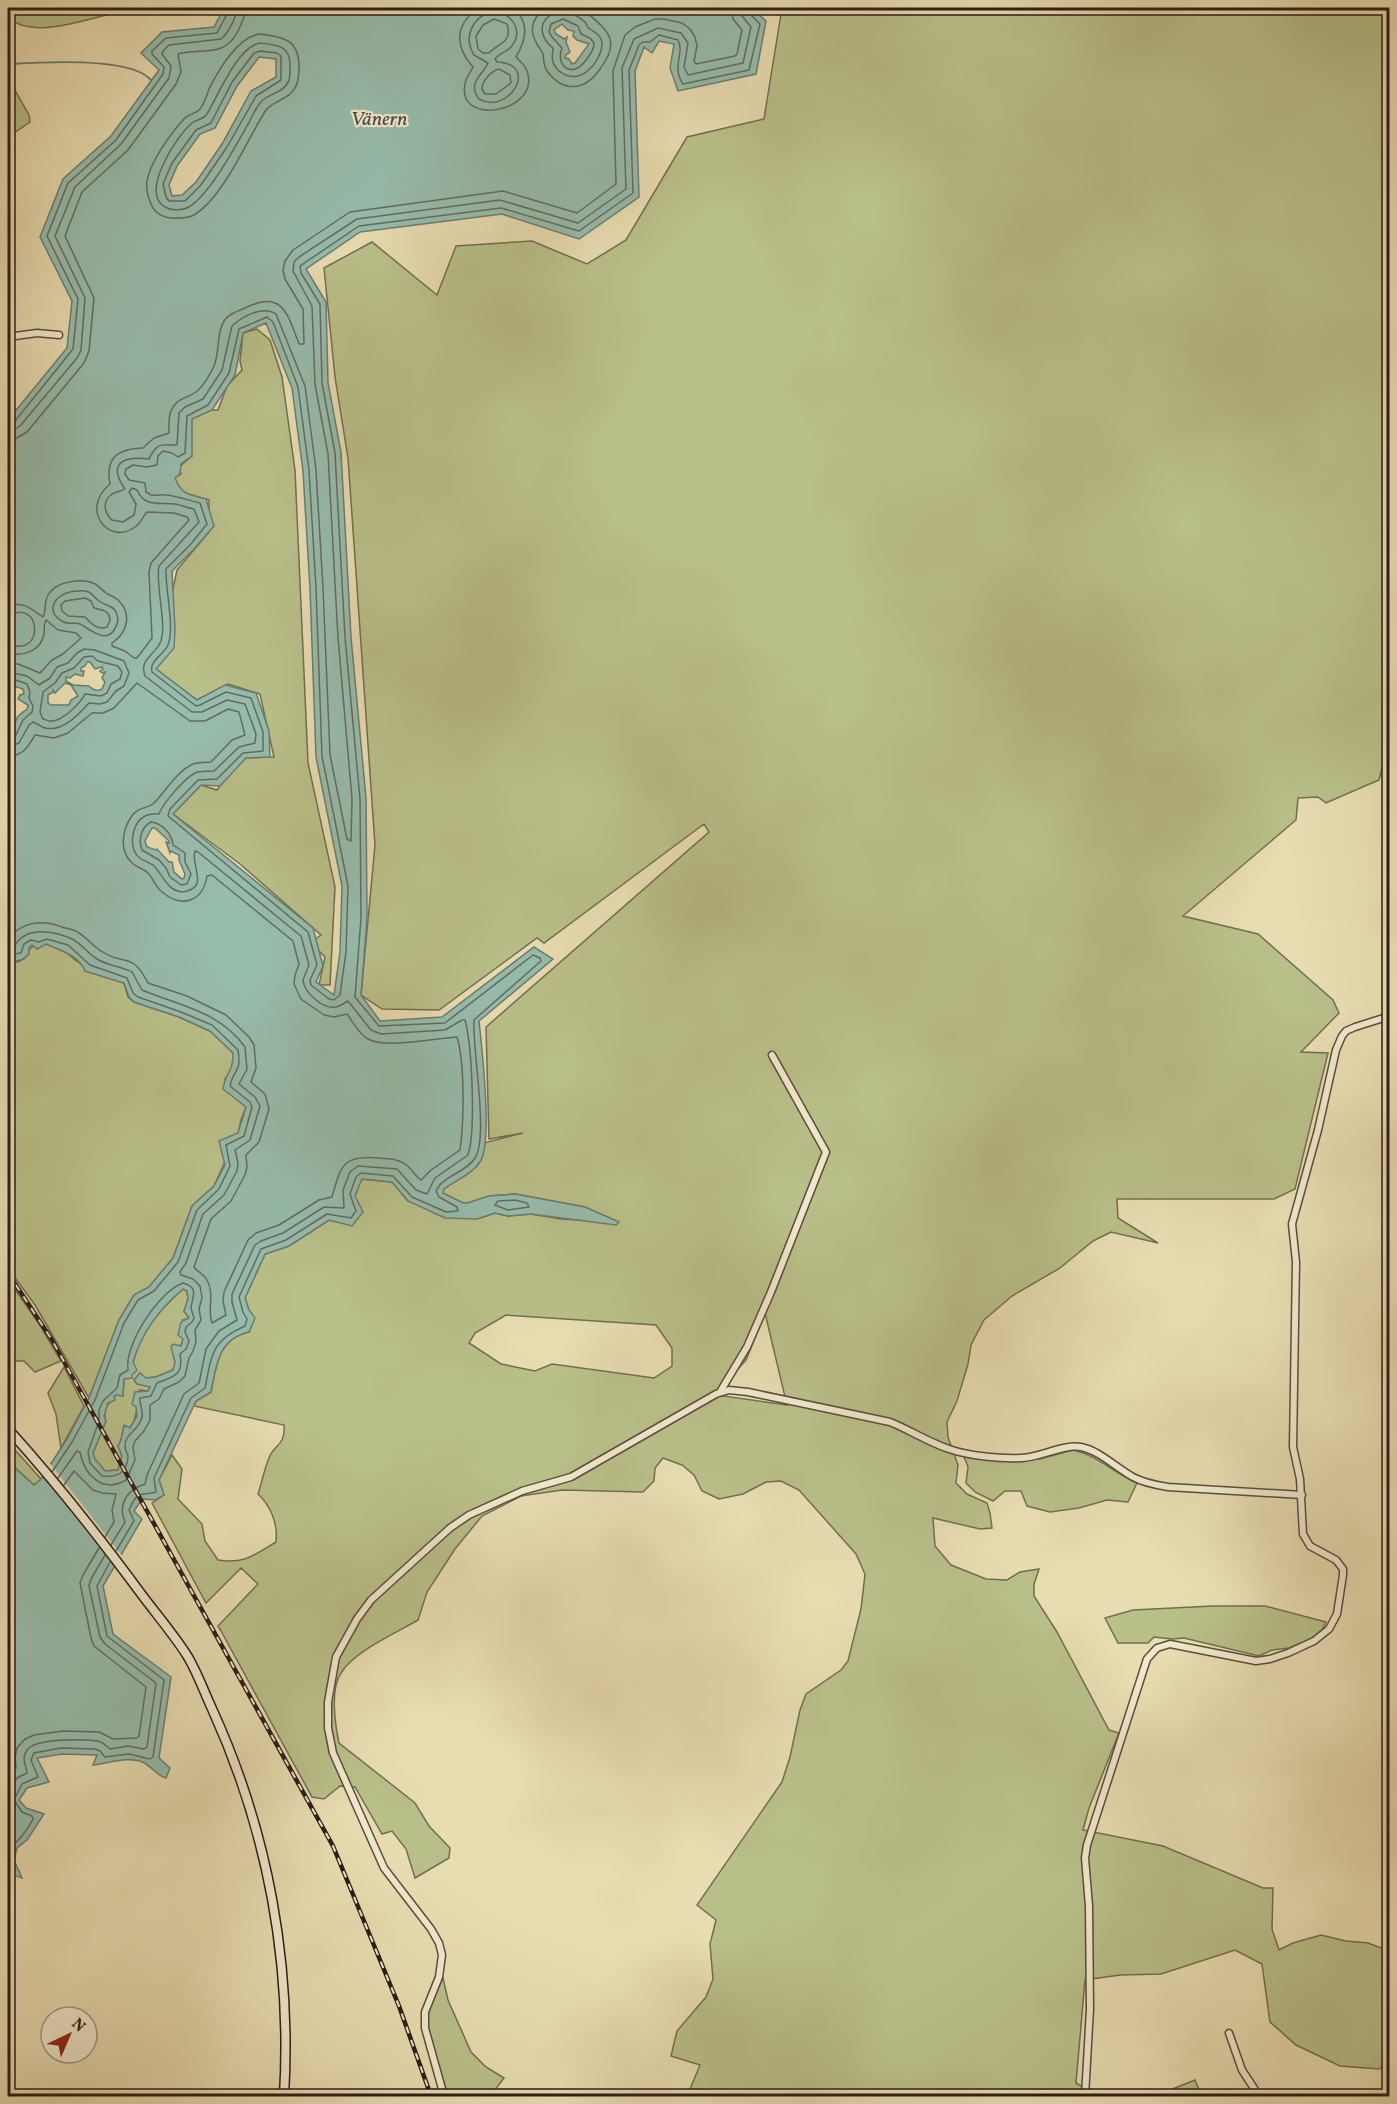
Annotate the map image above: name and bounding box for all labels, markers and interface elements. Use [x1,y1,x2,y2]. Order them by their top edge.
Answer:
water label: Vänern [351,106,407,134]
north arrow [39,2005,99,2065]
text: N [66,2014,90,2038]

